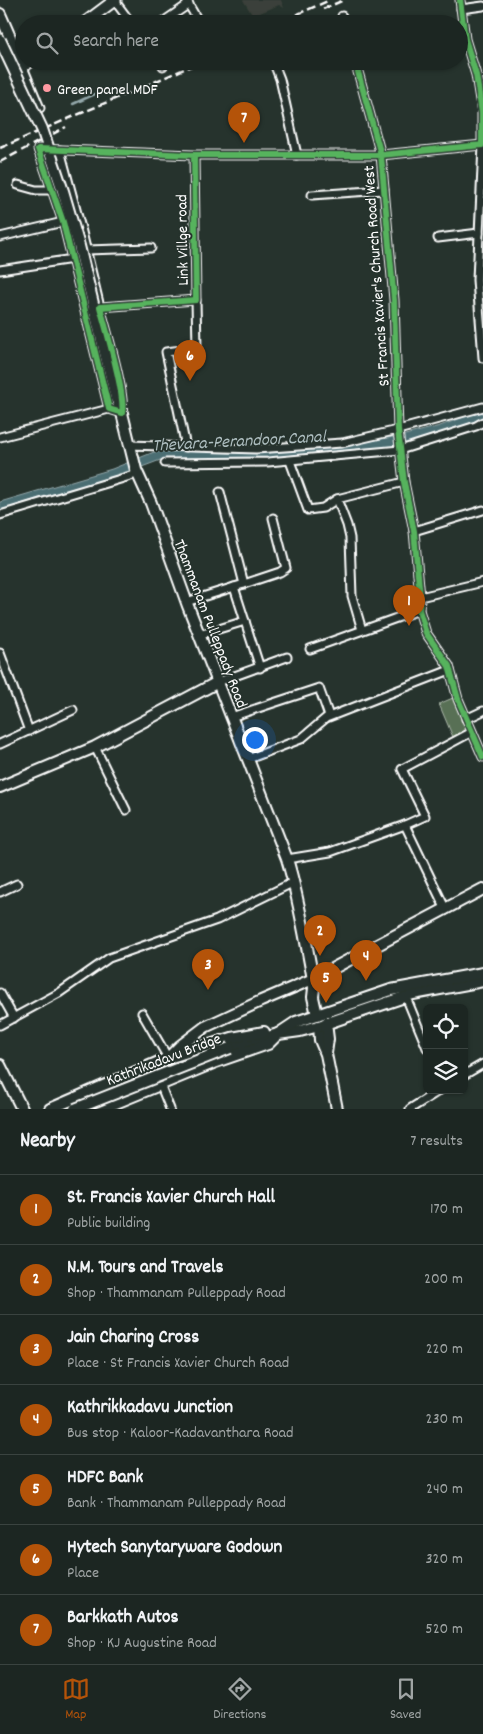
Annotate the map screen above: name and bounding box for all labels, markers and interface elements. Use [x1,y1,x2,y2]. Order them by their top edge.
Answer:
search box [15,15,468,70]
icon: search [33,29,61,57]
text: Search here [73,29,159,56]
place label: Green panel MDF [57,79,158,102]
marker: Green panel MDF [41,82,53,94]
pin: 7 [228,102,260,143]
street label: St Francis Xavier's Church Road West [358,164,397,387]
street label: Link Villge road [171,194,196,286]
pin: 6 [174,340,206,381]
water label: Thevara-Perandoor Canal [152,425,328,460]
street label: Thammanam Pulleppady Road [167,536,252,712]
pin: 1 [393,585,425,626]
your location [242,727,268,753]
pin: 2 [304,915,336,956]
pin: 4 [350,940,382,981]
pin: 3 [192,949,224,990]
pin: 5 [310,962,342,1003]
map controls [423,1004,468,1094]
button: locate [423,1004,468,1049]
street label: Kathrikadavu Bridge [103,1028,225,1093]
button: layers [423,1049,468,1094]
text: Nearby [20,1127,75,1157]
text: 7 results [410,1130,463,1153]
text: St. Francis Xavier Church Hall [67,1185,275,1212]
text: 1 [34,1198,38,1221]
text: 170 m [430,1198,463,1221]
text: Public building [67,1212,150,1235]
text: N.M. Tours and Travels [67,1255,223,1282]
text: 2 [33,1268,40,1291]
text: 200 m [424,1268,463,1291]
text: Shop · Thammanam Pulleppady Road [67,1282,286,1305]
text: Jain Charing Cross [67,1325,199,1352]
text: 3 [32,1338,40,1361]
text: 220 m [426,1338,463,1361]
text: Place · St Francis Xavier Church Road [67,1352,289,1375]
text: Kathrikkadavu Junction [67,1395,233,1422]
text: 4 [33,1408,39,1431]
text: 230 m [426,1408,463,1431]
text: Bus stop · Kaloor-Kadavanthara Road [67,1422,294,1445]
text: HDFC Bank [67,1465,143,1492]
text: 5 [32,1478,40,1501]
text: 240 m [426,1478,463,1501]
text: Bank · Thammanam Pulleppady Road [67,1492,286,1515]
text: Hytech Sanytaryware Godown [67,1535,282,1562]
text: 6 [32,1548,40,1571]
text: 320 m [426,1548,463,1571]
text: Place [67,1562,99,1585]
text: Barkkath Autos [67,1605,179,1632]
text: 7 [33,1618,39,1641]
text: 520 m [425,1618,463,1641]
text: Shop · KJ Augustine Road [67,1632,217,1655]
tab: Map [62,1675,90,1725]
tab: Directions [213,1675,266,1725]
tab: Saved [390,1675,421,1725]

